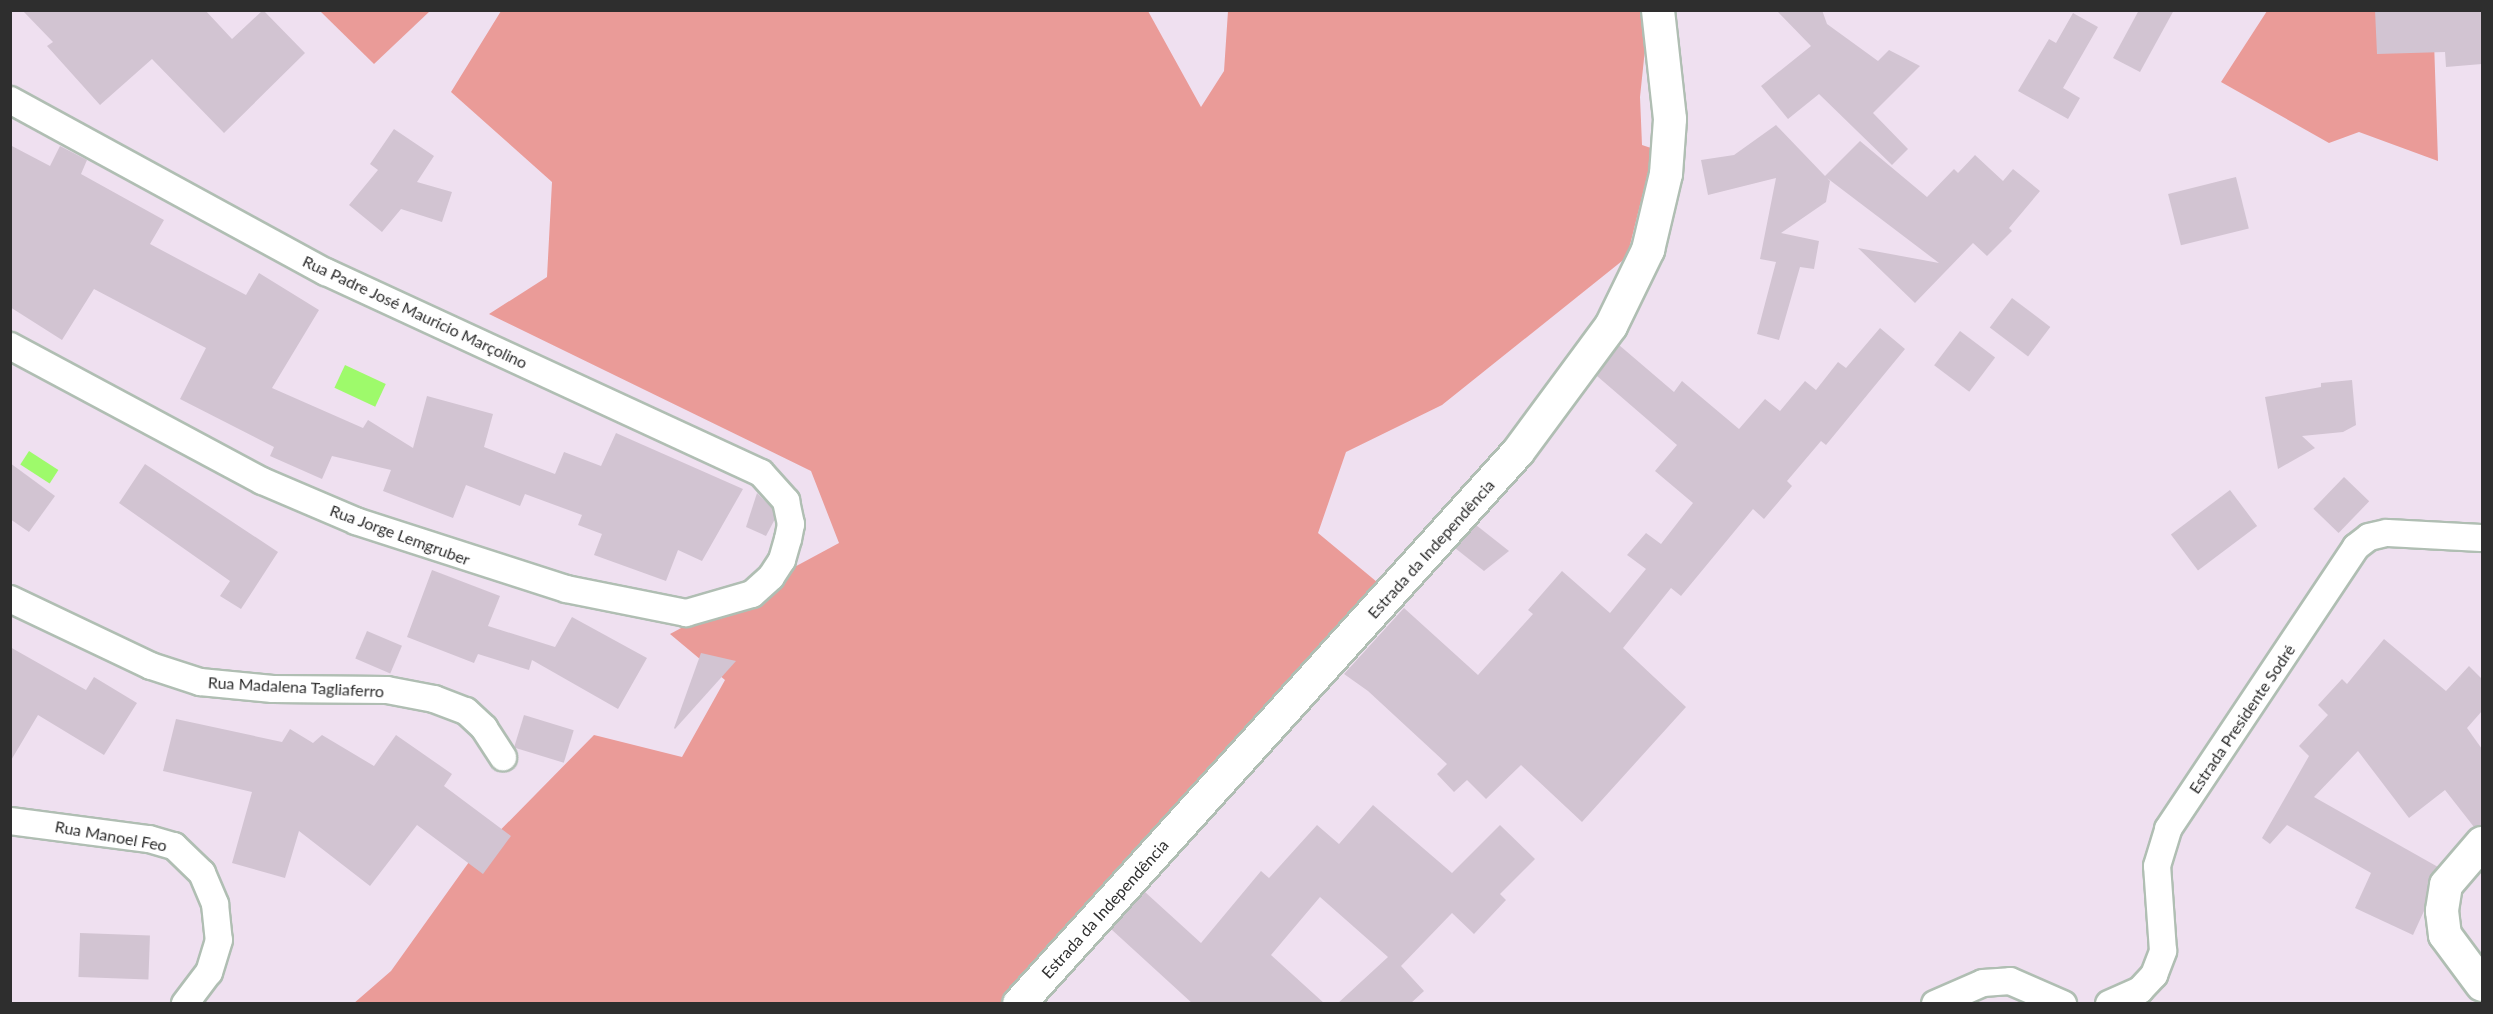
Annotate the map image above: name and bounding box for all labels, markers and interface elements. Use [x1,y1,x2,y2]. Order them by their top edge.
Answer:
street label: Rua Padre José Mauricio Marçolino [299,251,531,373]
street label: Estrada da Independência [1364,476,1498,622]
street label: Rua Jorge Lemgruber [327,501,473,569]
street label: Estrada Presidente Sodré [2185,641,2299,797]
street label: Rua Madalena Tagliaferro [207,673,385,701]
street label: Rua Manoel Feo [53,817,169,855]
street label: Estrada da Independência [1038,836,1172,982]

